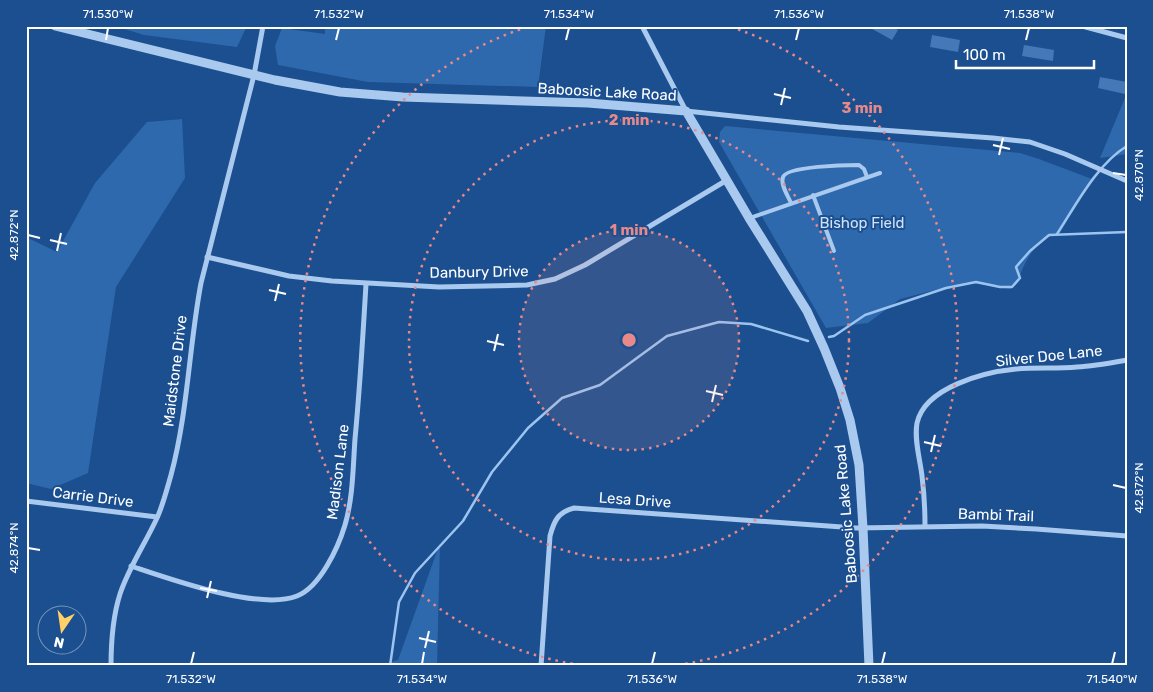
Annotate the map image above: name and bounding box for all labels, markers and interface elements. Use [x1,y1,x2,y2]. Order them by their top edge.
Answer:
text: 71.530°W [83,7,134,21]
text: 71.532°W [314,7,364,21]
text: 71.534°W [544,7,595,21]
text: 71.536°W [774,7,824,21]
text: 71.538°W [1004,7,1055,21]
scale bar [956,38,1093,70]
text: 100 m [963,46,1005,64]
street label: Baboosic Lake Road [537,79,677,105]
text: 3 min [842,99,882,117]
text: 2 min [609,111,649,129]
text: 42.870°N [1132,149,1146,201]
text: 42.872°N [7,209,21,261]
park label: Bishop Field [819,214,905,232]
text: 1 min [610,221,648,239]
street label: Danbury Drive [429,262,529,282]
street label: Maidstone Drive [159,314,191,428]
centre of rings [620,331,638,349]
street label: Silver Doe Lane [995,341,1103,371]
street label: Madison Lane [323,423,353,521]
street label: Baboosic Lake Road [831,444,861,584]
text: 42.872°N [1132,462,1146,514]
street label: Carrie Drive [51,483,135,511]
street label: Lesa Drive [598,488,672,512]
street label: Bambi Trail [958,505,1034,525]
text: 42.874°N [7,522,21,574]
north arrow [38,604,88,654]
text: N [52,633,66,652]
text: 71.532°W [166,672,216,686]
text: 71.534°W [397,672,448,686]
text: 71.536°W [627,672,677,686]
text: 71.538°W [857,672,908,686]
text: 71.540°W [1087,672,1138,686]

